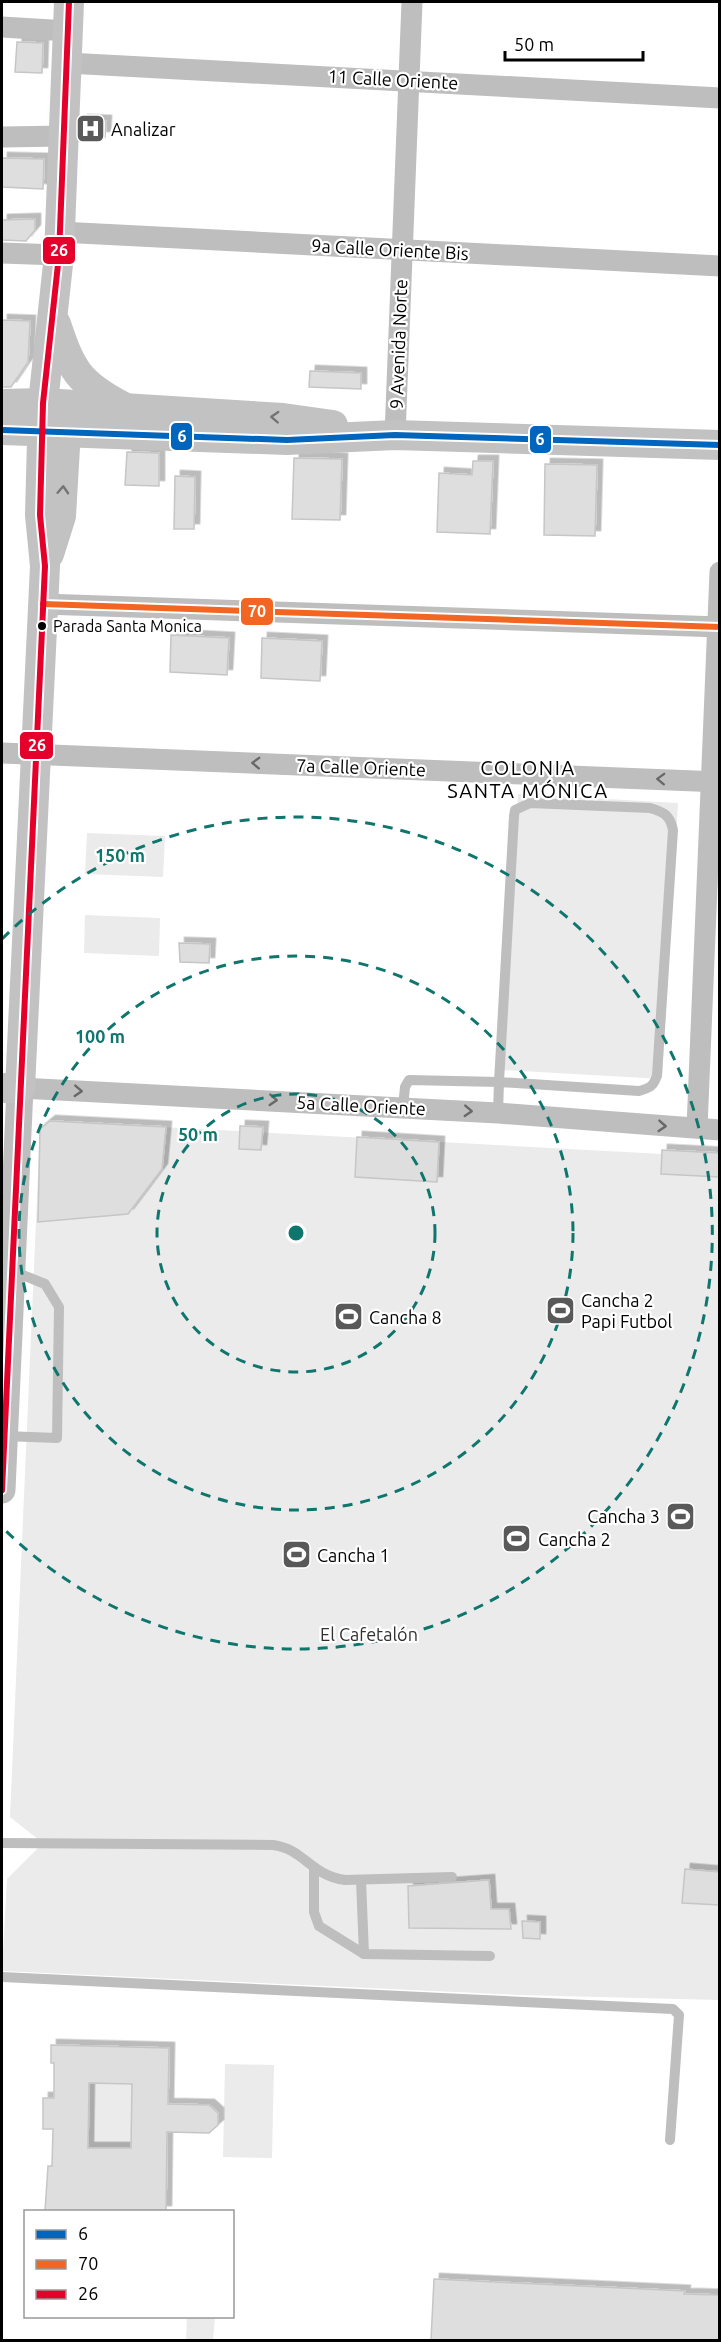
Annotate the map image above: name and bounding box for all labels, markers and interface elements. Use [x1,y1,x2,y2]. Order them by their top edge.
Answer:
scale bar [505,24,643,62]
text: 50 m [514,34,554,54]
street label: 11 Calle Oriente [327,66,459,92]
hospital icon: Analizar [74,113,106,145]
place label: Analizar [111,119,176,139]
street label: 9a Calle Oriente Bis [311,235,469,263]
line badge: 26 [42,236,76,265]
text: 26 [50,241,68,259]
street label: 9 Avenida Norte [386,279,410,409]
one-way arrow [270,411,279,424]
line badge: 6 [170,422,193,451]
line badge: 6 [529,425,552,454]
text: 6 [177,427,187,445]
text: 6 [535,430,545,448]
one-way arrow [56,485,69,494]
line badge: 70 [240,597,274,626]
text: 70 [248,602,266,620]
place label: Parada Santa Monica [53,617,202,635]
marker: Parada Santa Monica [36,620,48,632]
line badge: 26 [19,731,54,760]
text: 26 [28,736,46,754]
street label: 7a Calle Oriente [296,755,426,779]
one-way arrow [252,756,261,769]
district label: COLONIA SANTA MÓNICA [447,756,609,802]
one-way arrow [657,773,666,786]
text: 150 m [95,845,145,865]
text: 100 m [75,1026,125,1046]
one-way arrow [74,1085,83,1098]
street label: 5a Calle Oriente [296,1092,426,1118]
one-way arrow [269,1094,278,1107]
one-way arrow [463,1104,472,1117]
one-way arrow [658,1119,667,1132]
text: 50 m [178,1124,218,1144]
centre of rings [286,1223,306,1243]
place label: Cancha 2 Papi Futbol [581,1290,672,1331]
sports icon: Cancha 2 Papi Futbol [544,1294,576,1326]
sports icon: Cancha 8 [332,1301,364,1333]
place label: Cancha 8 [369,1307,442,1327]
sports icon: Cancha 3 [665,1500,697,1532]
place label: Cancha 3 [587,1506,660,1526]
sports icon: Cancha 2 [501,1523,533,1555]
place label: Cancha 2 [538,1529,611,1549]
sports icon: Cancha 1 [280,1539,312,1571]
place label: Cancha 1 [317,1545,390,1565]
park label: El Cafetalón [320,1624,418,1644]
legend [24,2210,234,2318]
text: 6 [78,2223,88,2243]
text: 70 [78,2253,98,2273]
text: 26 [78,2283,98,2303]

